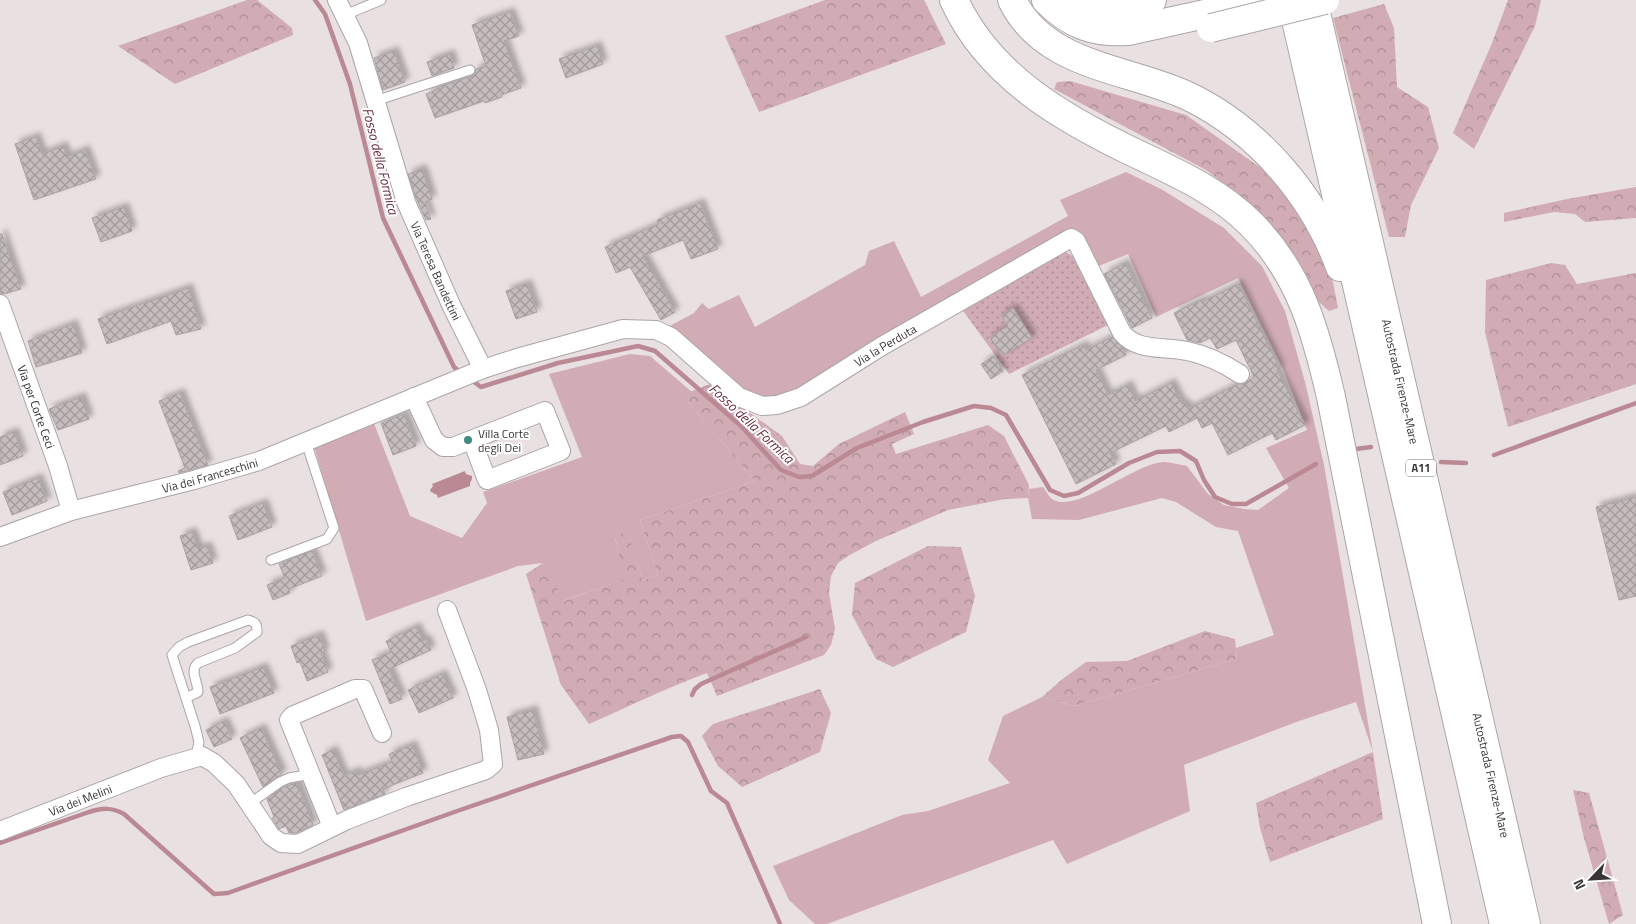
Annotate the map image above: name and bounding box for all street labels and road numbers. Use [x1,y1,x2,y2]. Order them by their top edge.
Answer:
street label: Via Teresa Bandettini [406,218,467,323]
street label: Autostrada Firenze-Mare [1377,317,1424,446]
street label: Via la Perduta [850,319,920,371]
street label: Via per Corte Ceci [13,362,60,451]
street label: Via dei Franceschini [160,452,260,497]
road number: A11 [1406,459,1436,476]
street label: Autostrada Firenze-Mare [1468,711,1515,839]
street label: Via dei Melini [46,779,115,821]

